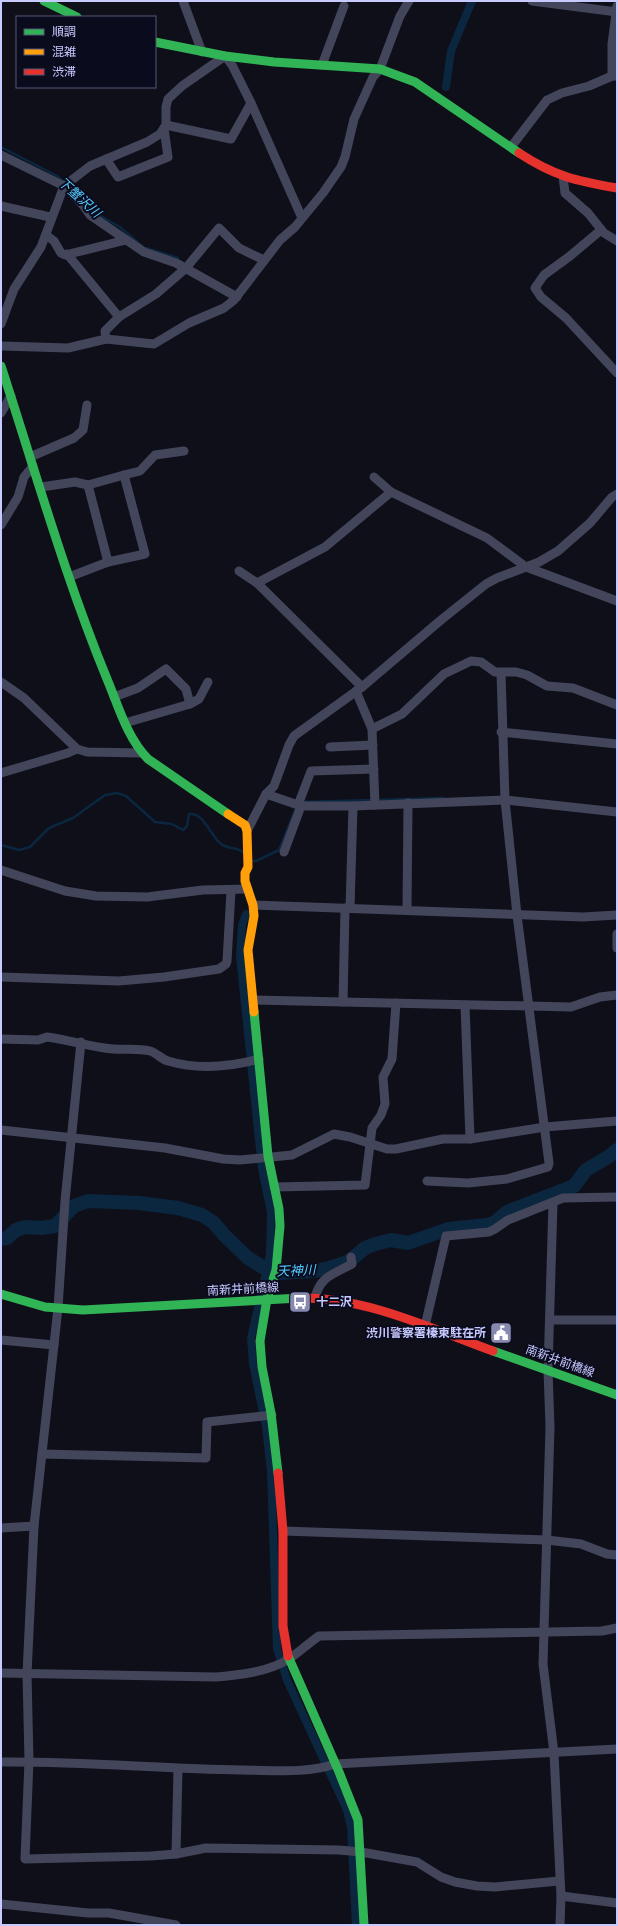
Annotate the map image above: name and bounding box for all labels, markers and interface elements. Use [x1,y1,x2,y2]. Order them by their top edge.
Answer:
legend [16,16,156,88]
text: 順調 [52,24,76,38]
text: 混雑 [52,44,76,58]
text: 渋滞 [52,64,76,78]
water label: 下蟹沢川 [55,174,106,222]
water label: 天神川 [276,1261,318,1279]
street label: 南新井前橋線 [207,1279,279,1297]
bus stop icon: 十二沢 [287,1289,313,1315]
place label: 十二沢 [316,1294,352,1308]
public building icon: 渋川警察署榛東駐在所 [488,1320,514,1346]
place label: 渋川警察署榛東駐在所 [366,1325,486,1339]
street label: 南新井前橋線 [524,1341,597,1379]

